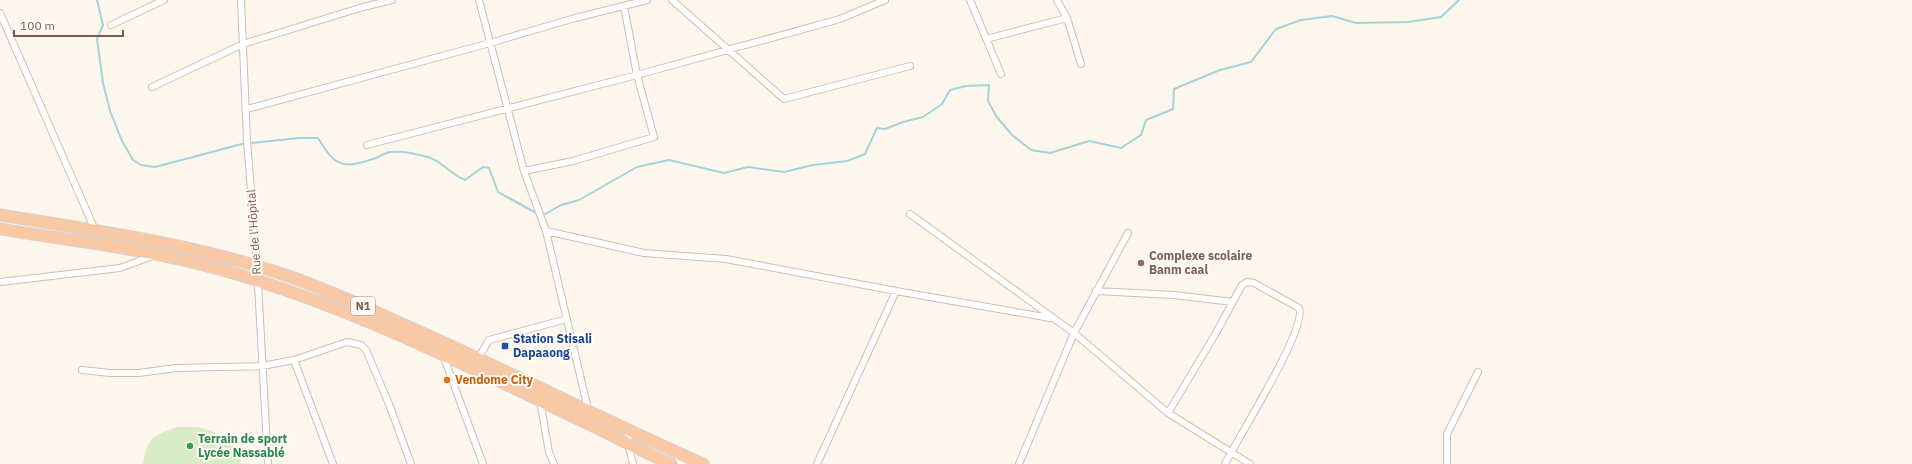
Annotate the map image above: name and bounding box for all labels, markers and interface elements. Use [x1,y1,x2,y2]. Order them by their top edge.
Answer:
scale bar [14,12,123,38]
text: 100 m [20,18,55,33]
street label: Rue de l'Hôpital [243,189,264,275]
place label: Complexe scolaire Banm caal [1149,248,1253,277]
marker: Complexe scolaire Banm caal [1136,258,1146,268]
road number: N1 [351,297,375,315]
place label: Station Stisali Dapaaong [513,331,592,360]
marker: Station Stisali Dapaaong [500,341,510,351]
place label: Vendome City [455,372,533,387]
marker: Vendome City [442,375,452,385]
place label: Terrain de sport Lycée Nassablé [198,431,288,460]
marker: Terrain de sport Lycée Nassablé [185,441,195,451]

